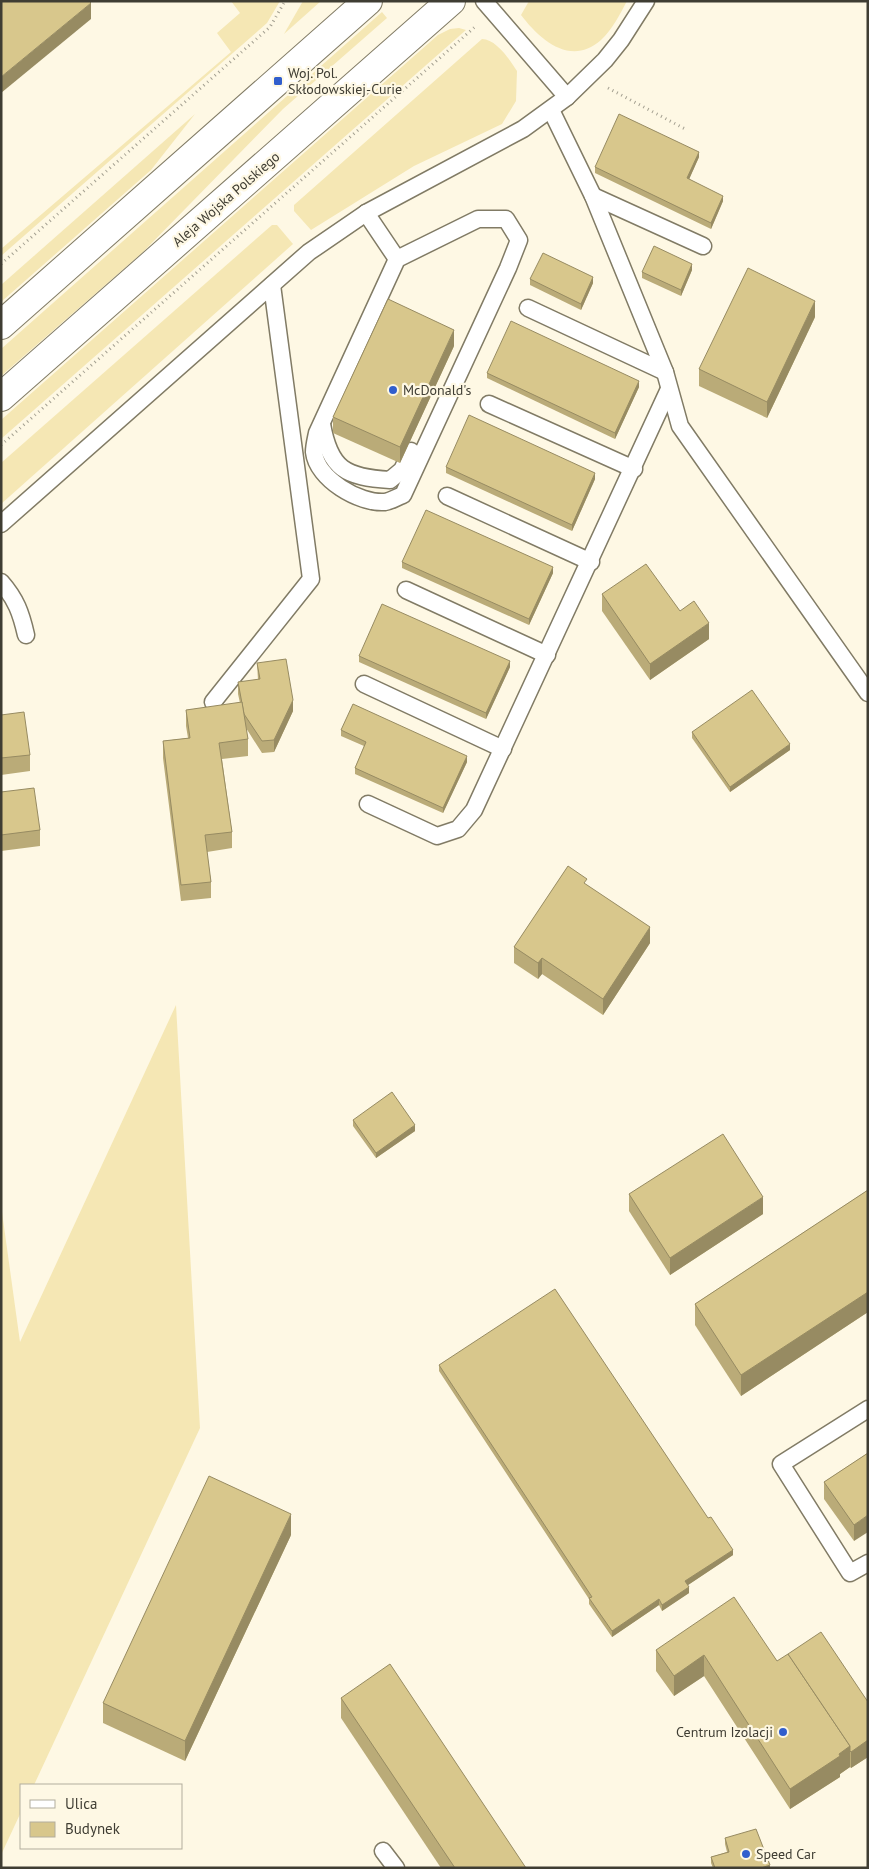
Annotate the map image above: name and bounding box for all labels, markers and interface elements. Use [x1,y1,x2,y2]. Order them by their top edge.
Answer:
place label: Woj. Pol. Skłodowskiej-Curie [288,64,402,98]
marker: Woj. Pol. Skłodowskiej-Curie [272,75,284,87]
street label: Aleja Wojska Polskiego [169,147,283,251]
place label: McDonald's [403,381,471,399]
marker: McDonald's [387,384,399,396]
place label: Centrum Izolacji [676,1723,773,1741]
marker: Centrum Izolacji [777,1726,789,1738]
legend [20,1784,182,1849]
text: Ulica [65,1794,97,1813]
text: Budynek [65,1819,121,1838]
place label: Speed Car [756,1845,816,1863]
marker: Speed Car [740,1848,752,1860]

